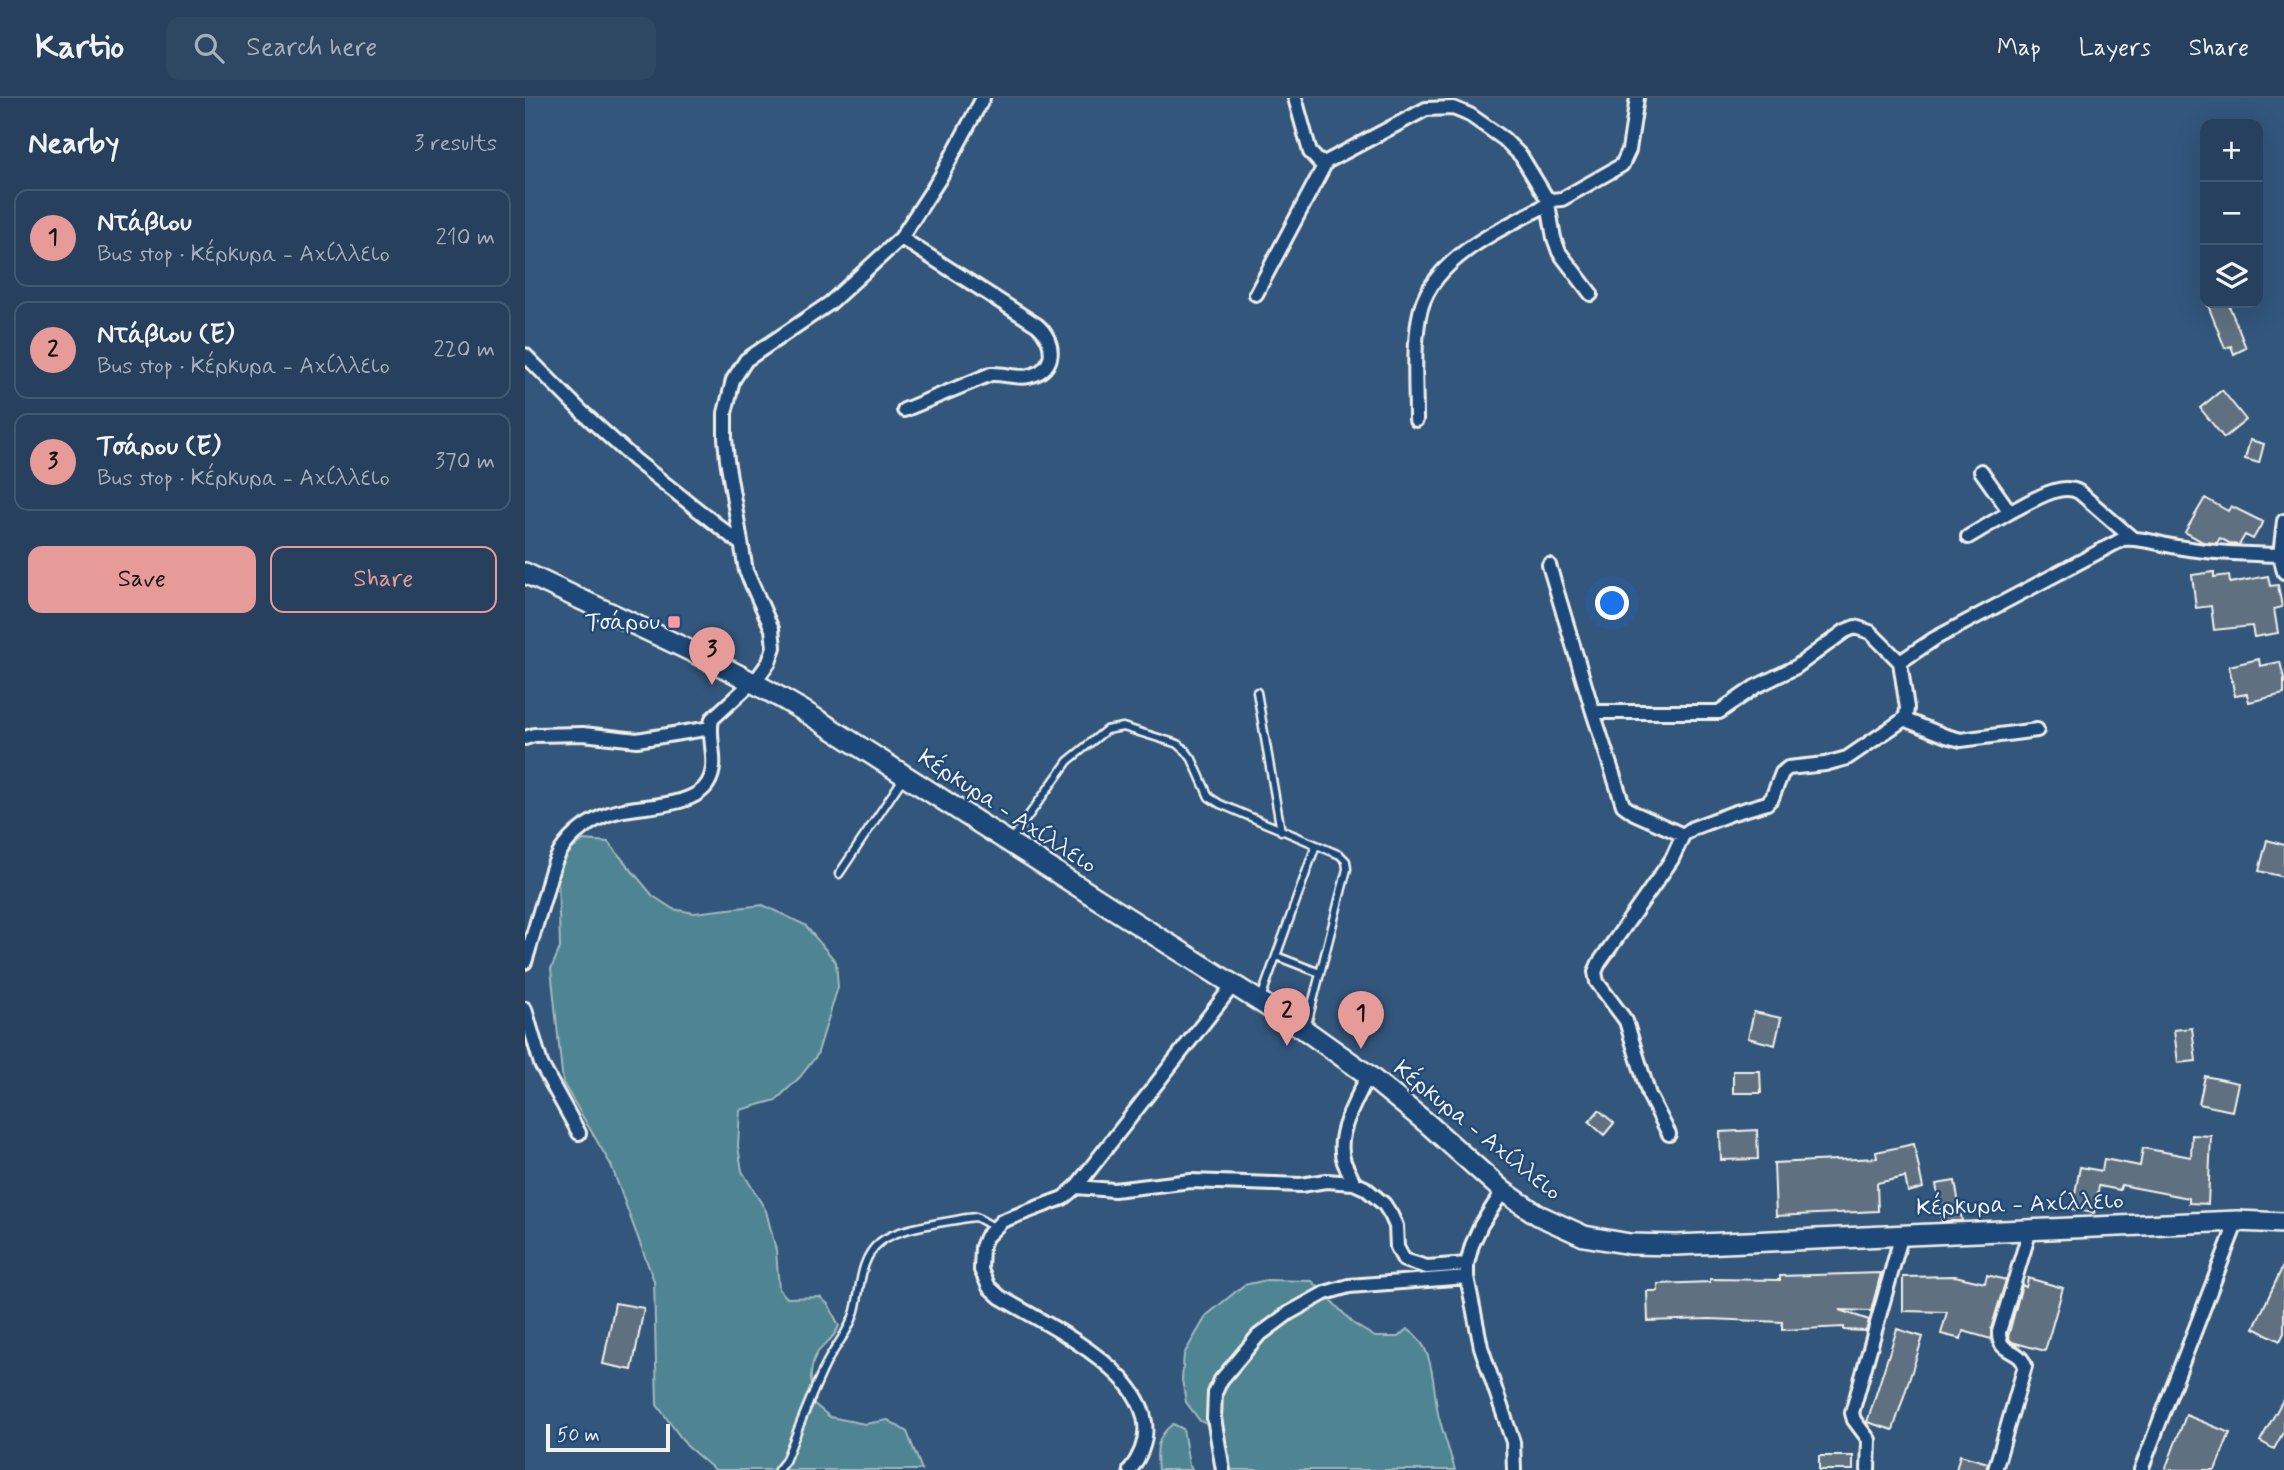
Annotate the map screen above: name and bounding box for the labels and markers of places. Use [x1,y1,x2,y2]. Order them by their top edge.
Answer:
place label: Τσάρου [585,607,660,638]
marker: Τσάρου [666,614,682,630]
pin: 3 [689,627,735,685]
pin: 2 [1264,988,1310,1046]
pin: 1 [1338,991,1384,1049]

